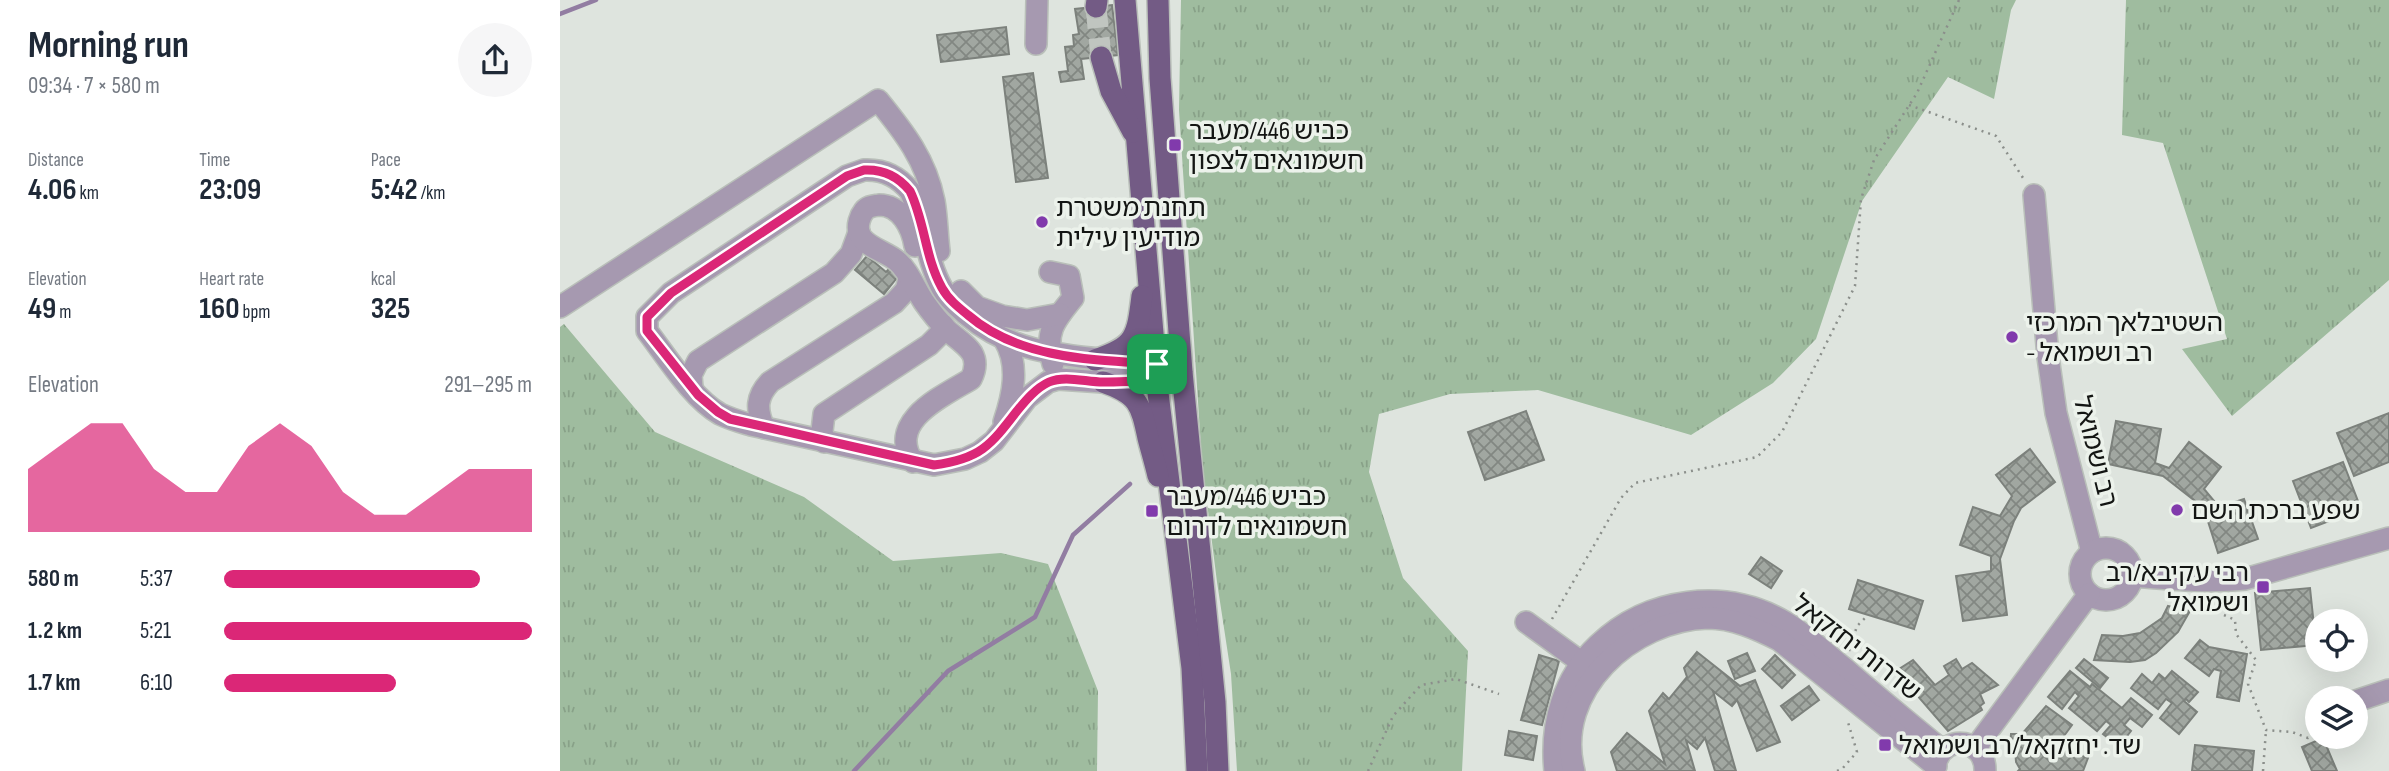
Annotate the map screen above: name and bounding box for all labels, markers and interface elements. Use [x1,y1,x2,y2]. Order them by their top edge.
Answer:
text: Morning run [28,23,189,68]
button: share [458,23,532,97]
text: 09:34 · 7 × 580 m [28,72,160,100]
place label: כביש 446/מעבר חשמונאים לצפון [1189,116,1364,177]
marker: כביש 446/מעבר חשמונאים לצפון [1167,137,1183,153]
text: Distance [28,149,84,172]
text: Time [199,149,230,172]
text: Pace [371,149,401,172]
text: 4.06 [28,172,77,208]
text: 23:09 [199,172,261,208]
text: 5:42 [371,172,418,208]
text: km [77,182,99,205]
text: /km [418,182,445,205]
place label: תחנת משטרת מודיעין עילית [1056,193,1206,254]
marker: תחנת משטרת מודיעין עילית [1034,214,1050,230]
text: Elevation [28,268,87,291]
text: Heart rate [199,268,264,291]
text: kcal [371,268,396,291]
text: 49 [28,291,56,327]
text: 160 [199,291,240,327]
text: 325 [371,291,410,327]
text: m [56,301,71,324]
text: bpm [240,301,270,324]
place label: השטיבלאך המרכזי - רב ושמואל [2026,308,2223,369]
marker: השטיבלאך המרכזי - רב ושמואל [2004,329,2020,345]
pin [1127,334,1187,394]
icon: arrive [1138,345,1176,383]
text: Elevation [28,371,99,399]
text: 291–295 m [444,371,532,399]
street label: רב ושמואל [2066,393,2123,510]
place label: כביש 446/מעבר חשמונאים לדרום [1166,482,1347,543]
place label: שפע ברכת השם [2191,496,2361,527]
marker: שפע ברכת השם [2169,502,2185,518]
marker: כביש 446/מעבר חשמונאים לדרום [1144,503,1160,519]
place label: רבי עקיבא/רב ושמואל [2106,558,2249,619]
text: 580 m [28,565,79,593]
text: 5:37 [140,565,172,593]
marker: רבי עקיבא/רב ושמואל [2255,579,2271,595]
street label: שדרות יחזקאל [1785,588,1927,708]
map controls [2305,609,2368,749]
button: locate [2305,609,2368,672]
text: 1.2 km [28,617,82,645]
text: 5:21 [140,617,171,645]
text: 1.7 km [28,669,81,697]
text: 6:10 [140,669,173,697]
button: layers [2305,686,2368,749]
place label: שד. יחזקאל/רב ושמואל [1899,731,2141,762]
marker: שד. יחזקאל/רב ושמואל [1877,737,1893,753]

